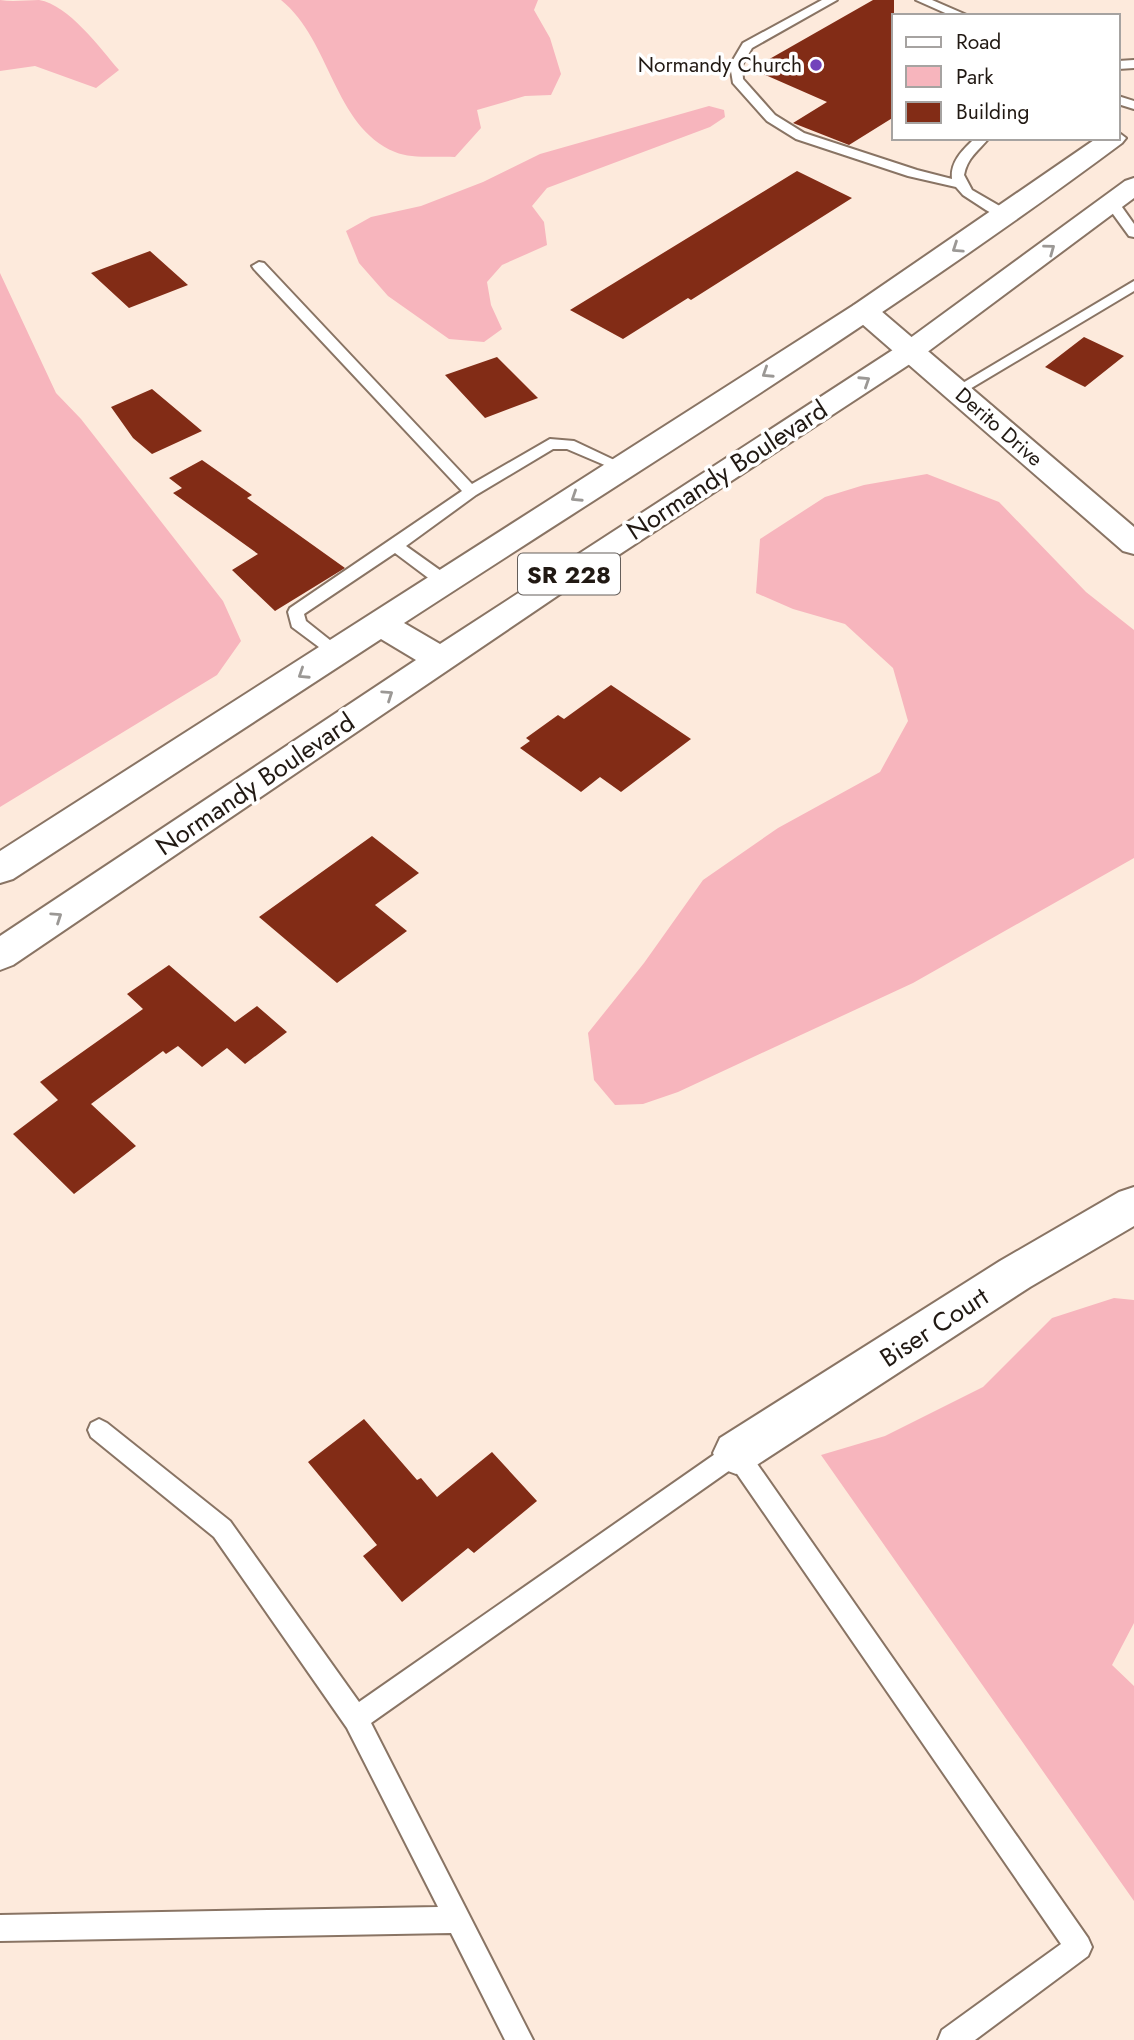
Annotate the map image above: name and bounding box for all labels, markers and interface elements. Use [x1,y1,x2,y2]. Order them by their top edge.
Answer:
legend [892,14,1120,140]
text: Road [956,27,1001,57]
place label: Normandy Church [638,50,802,80]
marker: Normandy Church [808,57,824,73]
text: Park [956,62,994,92]
text: Building [956,97,1029,127]
one-way arrow [952,240,965,252]
one-way arrow [1042,245,1055,257]
one-way arrow [762,365,775,378]
one-way arrow [857,377,870,390]
street label: Derito Drive [949,380,1049,474]
street label: Normandy Boulevard [619,391,835,549]
one-way arrow [571,488,584,501]
road number: SR 228 [518,554,620,594]
one-way arrow [298,665,311,678]
one-way arrow [381,691,394,704]
street label: Normandy Boulevard [148,703,362,865]
one-way arrow [49,913,62,926]
street label: Biser Court [872,1277,996,1376]

